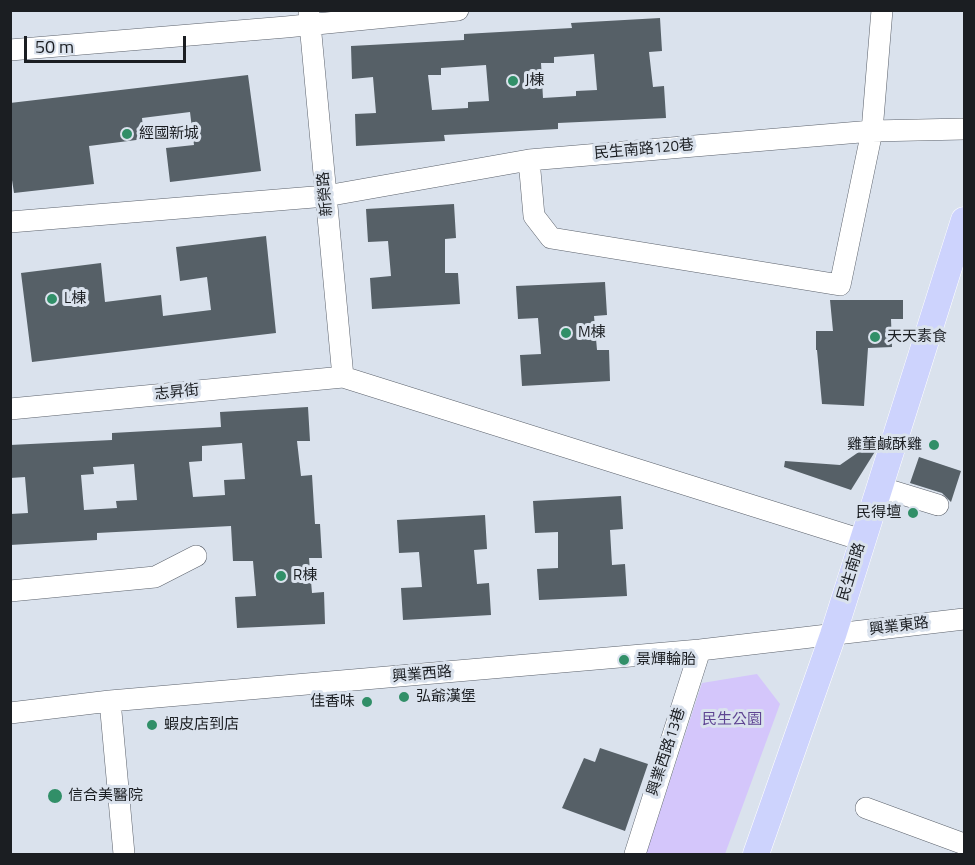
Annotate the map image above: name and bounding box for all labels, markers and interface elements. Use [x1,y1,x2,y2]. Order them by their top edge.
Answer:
scale bar [27,24,189,62]
text: 50 m [35,33,74,60]
place label: J棟 [525,72,544,90]
marker: J棟 [506,74,520,88]
place label: 經國新城 [139,125,199,143]
marker: 經國新城 [120,127,134,141]
street label: 民生南路120巷 [593,137,695,163]
street label: 新榮路 [315,171,337,217]
place label: L棟 [64,290,86,308]
marker: L棟 [45,292,59,306]
place label: M棟 [578,324,606,342]
marker: M棟 [559,326,573,340]
place label: 天天素食 [887,328,947,346]
marker: 天天素食 [868,330,882,344]
street label: 志昇街 [154,382,200,404]
place label: 雞董鹹酥雞 [847,436,922,454]
marker: 雞董鹹酥雞 [927,438,941,452]
place label: 民得壇 [856,504,901,522]
marker: 民得壇 [906,506,920,520]
street label: 民生南路 [835,541,869,603]
place label: R棟 [293,567,317,585]
marker: R棟 [274,569,288,583]
street label: 興業東路 [868,614,930,640]
place label: 景輝輪胎 [636,651,696,669]
marker: 景輝輪胎 [617,653,631,667]
street label: 興業西路 [391,663,453,687]
place label: 弘爺漢堡 [416,688,476,706]
marker: 弘爺漢堡 [397,690,411,704]
place label: 佳香味 [310,693,355,711]
marker: 佳香味 [360,695,374,709]
street label: 興業西路13巷 [644,706,690,798]
park label: 民生公園 [702,711,762,729]
place label: 蝦皮店到店 [164,716,239,734]
marker: 蝦皮店到店 [145,718,159,732]
marker: 信合美醫院 [46,787,64,805]
place label: 信合美醫院 [68,787,143,805]

